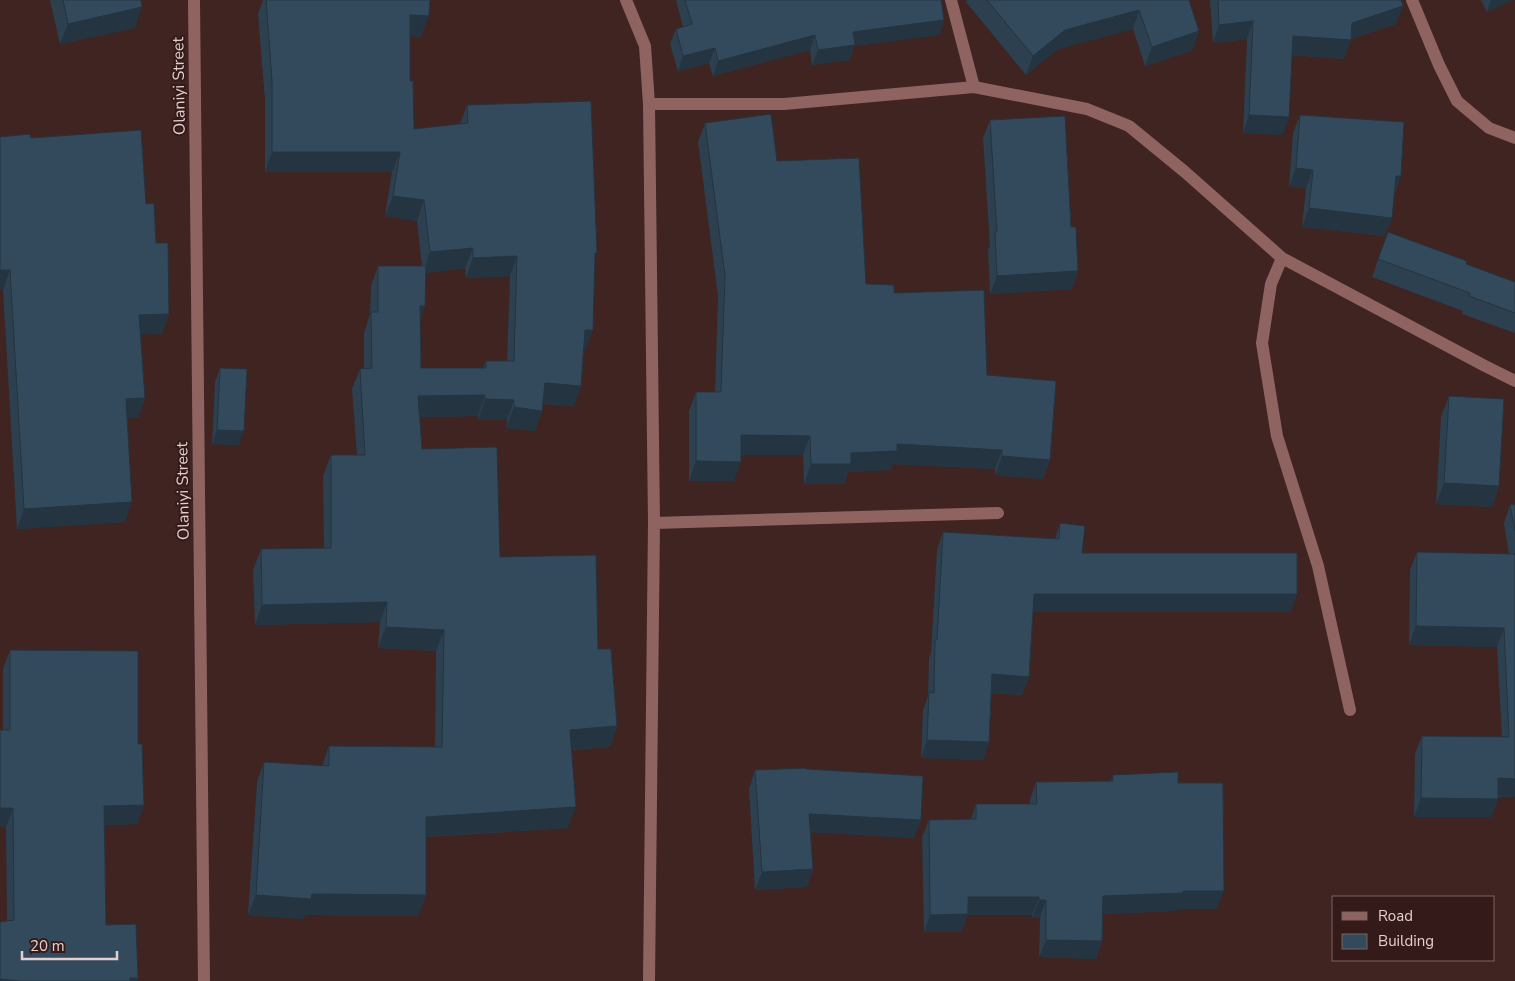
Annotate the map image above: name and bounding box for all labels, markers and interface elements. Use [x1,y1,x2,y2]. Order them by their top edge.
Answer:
street label: Olaniyi Street [167,36,191,135]
street label: Olaniyi Street [171,441,195,540]
legend [1332,896,1495,961]
text: Road [1378,906,1413,926]
scale bar [22,928,118,960]
text: Building [1378,931,1434,951]
text: 20 m [30,936,65,956]

